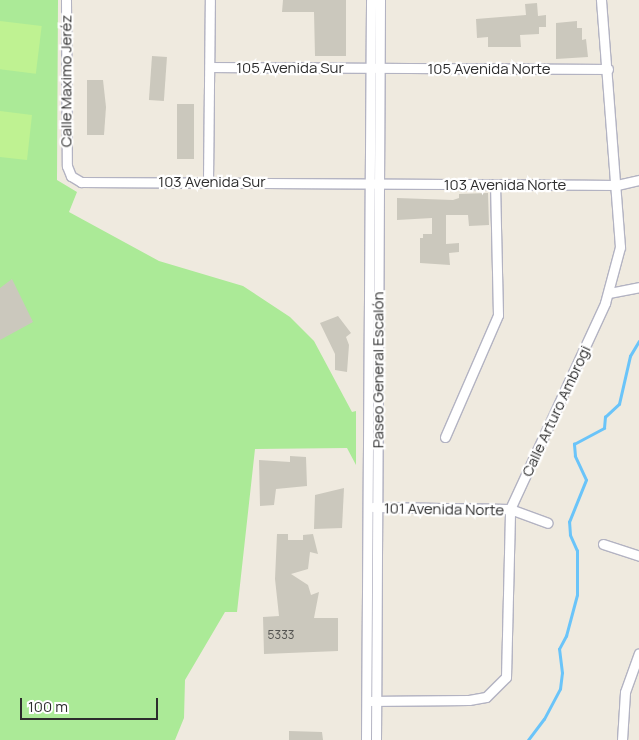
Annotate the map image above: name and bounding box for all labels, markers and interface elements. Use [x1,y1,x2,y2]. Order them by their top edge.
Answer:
street label: Calle Maximo Jeréz [57,15,75,147]
street label: 105 Avenida Sur [236,59,344,77]
street label: 105 Avenida Norte [427,60,551,78]
street label: 103 Avenida Sur [158,173,266,191]
street label: 103 Avenida Norte [444,176,566,194]
street label: Paseo General Escalón [369,292,387,448]
street label: Calle Arturo Ambrogi [518,343,594,479]
street label: 101 Avenida Norte [384,499,504,519]
house number: 5333 [268,628,294,642]
scale bar [22,688,160,720]
text: 100 m [28,696,68,717]

